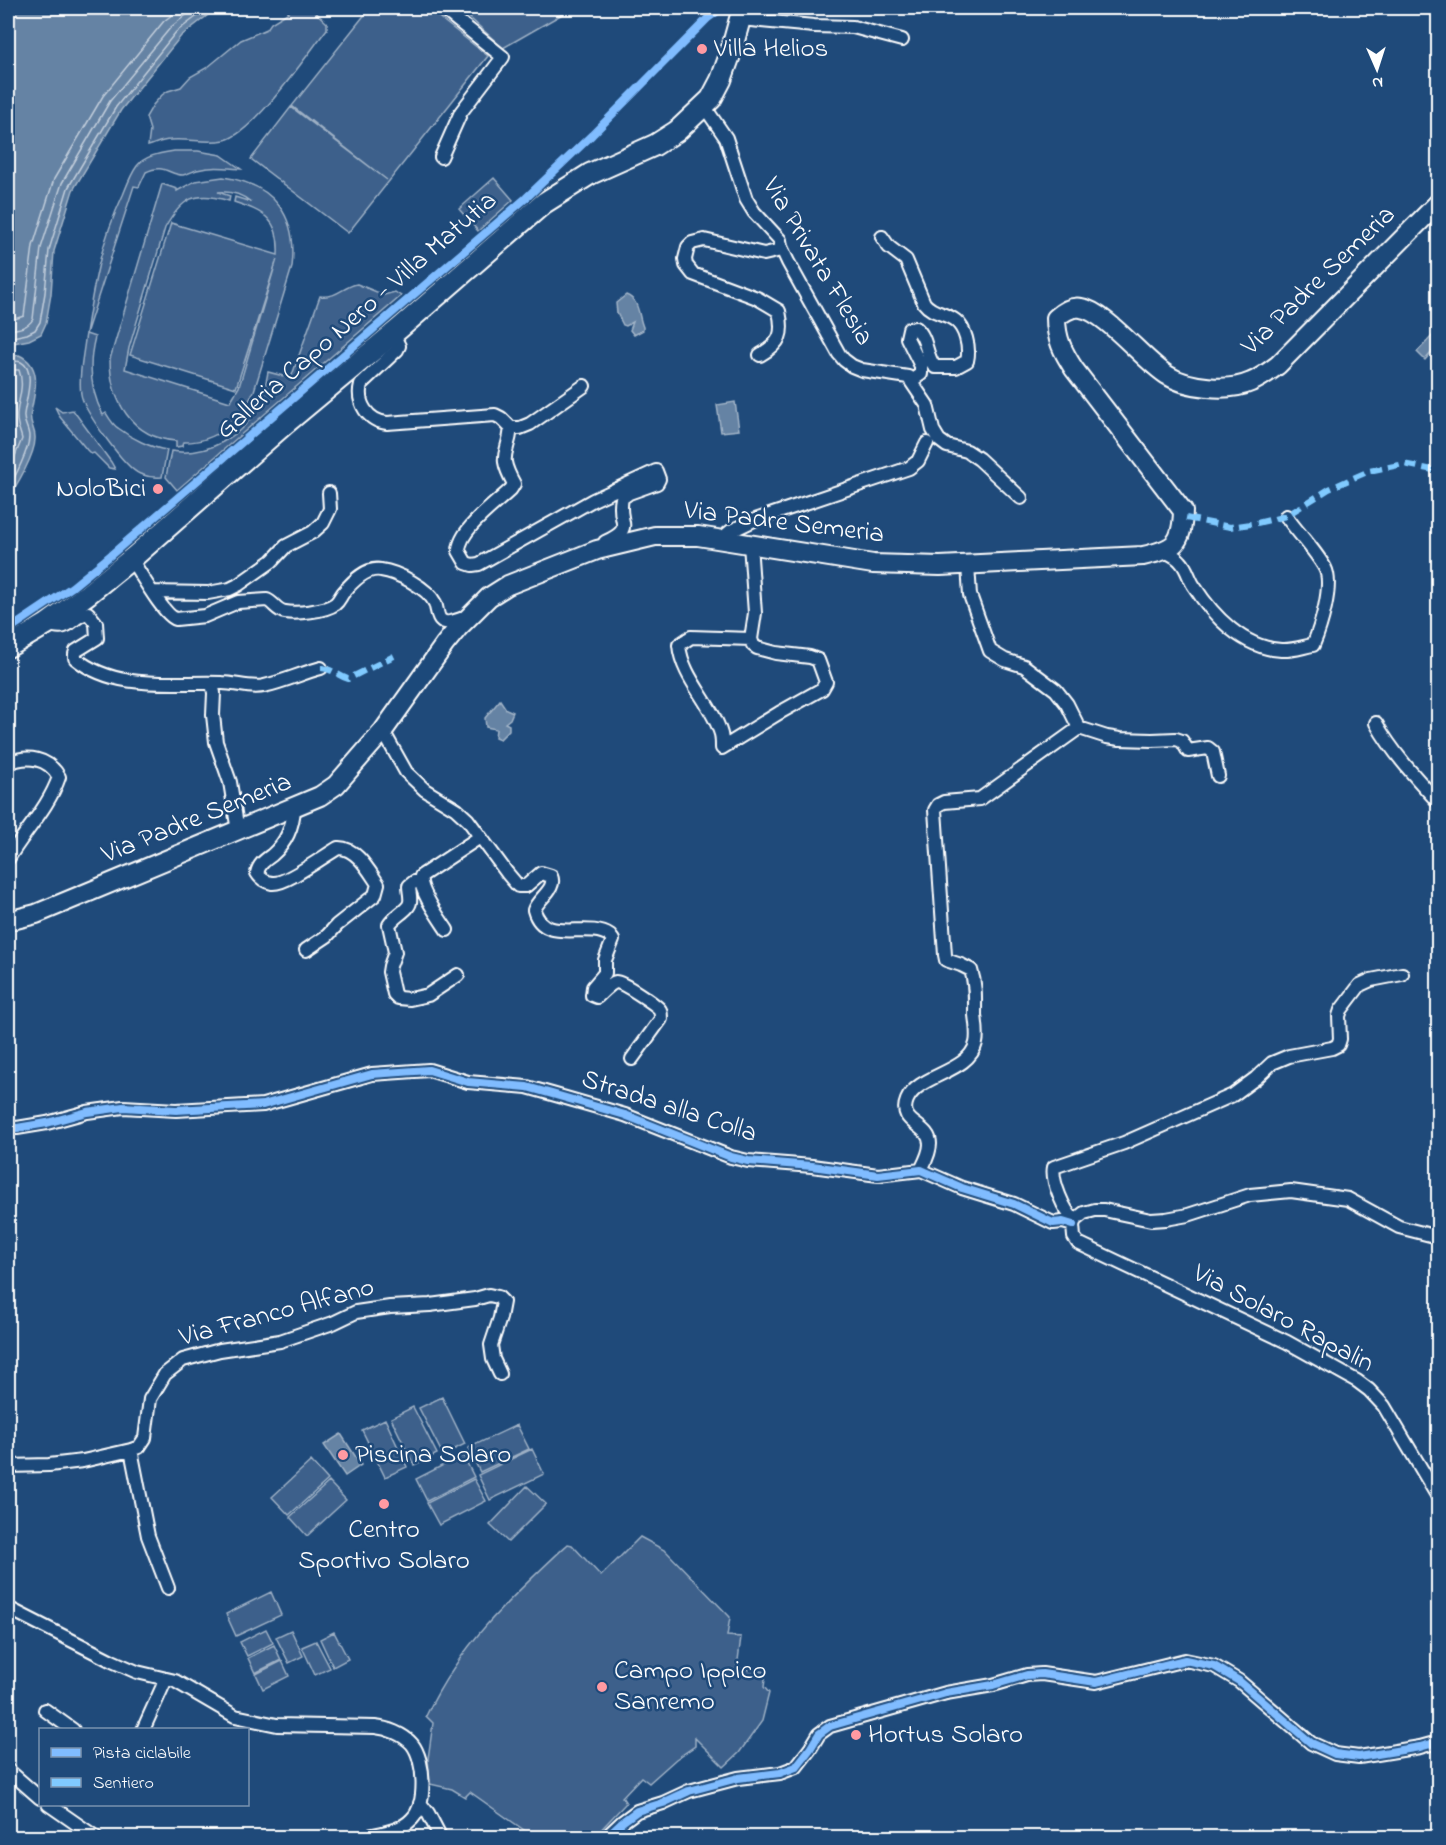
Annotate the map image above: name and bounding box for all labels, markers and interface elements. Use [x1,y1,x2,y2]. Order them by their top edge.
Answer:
place label: Villa Helios [713,30,828,69]
north arrow [1347,39,1407,99]
marker: Villa Helios [695,42,709,56]
text: N [1371,70,1384,94]
street label: Via Privata Flesia [751,170,883,354]
street label: Galleria Capo Nero - Villa Matutia [208,183,506,449]
street label: Via Padre Semeria [1232,197,1405,366]
place label: NoloBici [56,470,146,509]
marker: NoloBici [151,482,165,496]
street label: Via Padre Semeria [681,491,886,555]
street label: Via Padre Semeria [95,763,298,875]
street label: Strada alla Colla [576,1060,762,1154]
street label: Via Solaro Rapalin [1184,1254,1381,1383]
street label: Via Franco Alfano [174,1268,379,1358]
place label: Piscina Solaro [355,1436,511,1475]
marker: Piscina Solaro [336,1448,350,1462]
marker: Centro Sportivo Solaro [377,1497,391,1511]
place label: Centro Sportivo Solaro [298,1511,470,1581]
place label: Campo Ippico Sanremo [614,1652,766,1722]
marker: Campo Ippico Sanremo [595,1680,609,1694]
place label: Hortus Solaro [868,1716,1023,1755]
legend [39,1728,249,1806]
marker: Hortus Solaro [849,1728,863,1742]
text: Pista ciclabile [93,1741,192,1767]
text: Sentiero [93,1771,154,1797]

